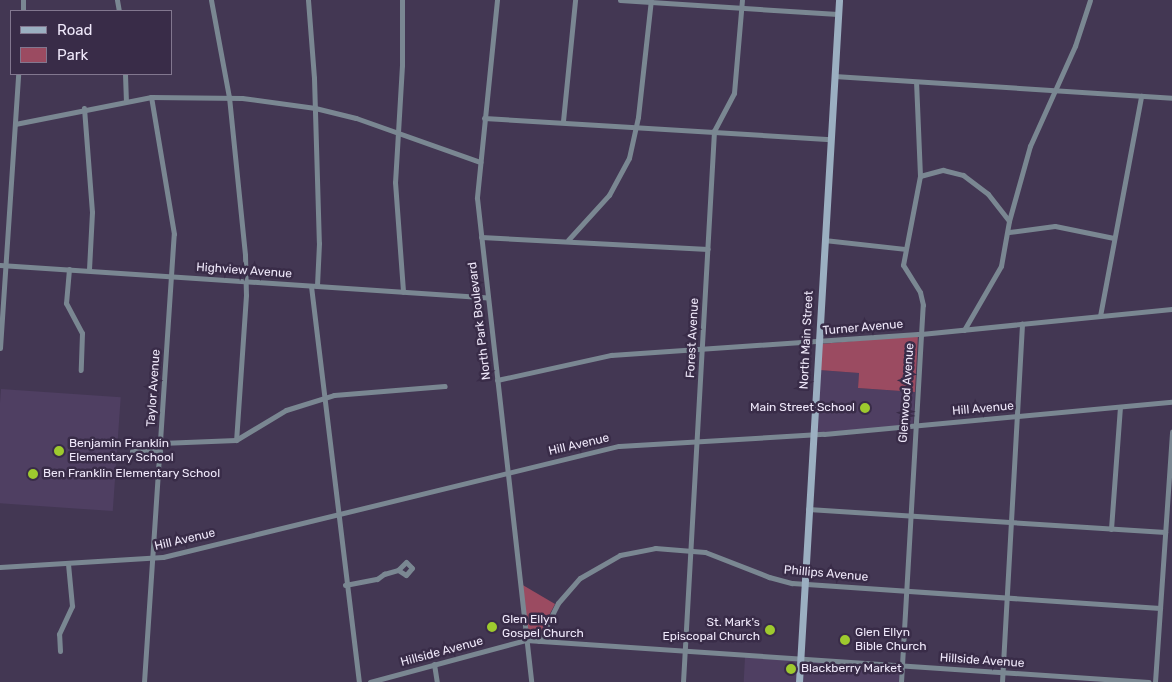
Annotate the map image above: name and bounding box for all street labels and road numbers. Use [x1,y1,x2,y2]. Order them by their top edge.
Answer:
street label: Highview Avenue [195,260,293,282]
street label: North Park Boulevard [466,261,494,381]
street label: North Main Street [797,290,817,390]
street label: Forest Avenue [684,297,702,379]
street label: Turner Avenue [822,317,904,339]
street label: Glenwood Avenue [896,342,918,444]
street label: Taylor Avenue [144,348,164,428]
street label: Hill Avenue [951,399,1015,419]
street label: Hill Avenue [547,431,611,459]
street label: Hill Avenue [153,526,217,554]
street label: Phillips Avenue [783,563,869,585]
street label: Hillside Avenue [399,634,485,670]
street label: Hillside Avenue [939,651,1025,671]

